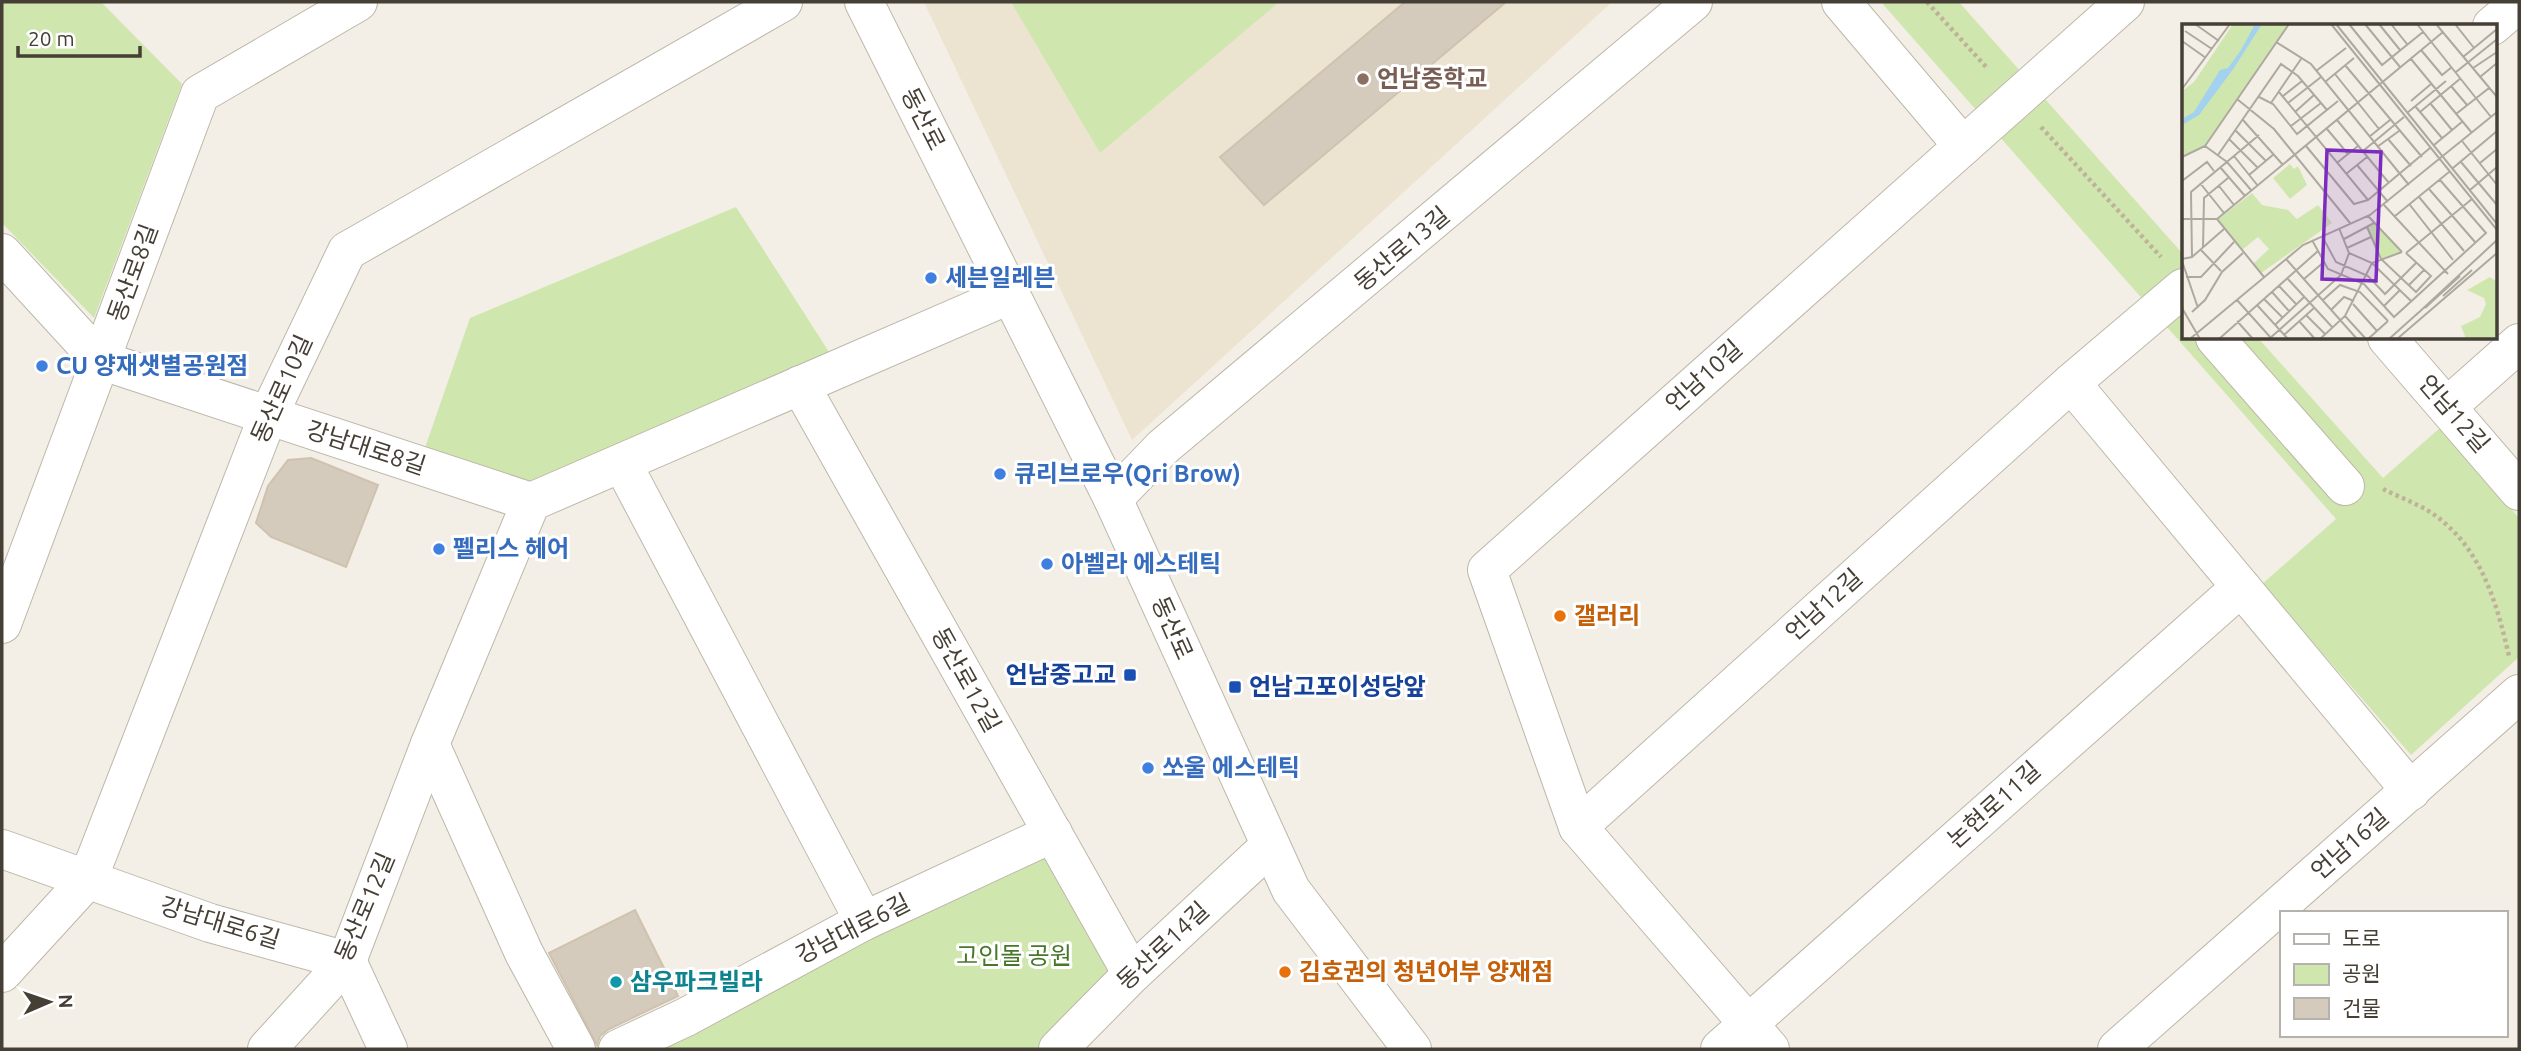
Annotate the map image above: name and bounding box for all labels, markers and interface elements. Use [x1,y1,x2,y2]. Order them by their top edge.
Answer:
scale bar [18,14,140,58]
inset map [2182,24,2496,340]
text: 20 m [28,26,75,50]
place label: 언남중학교 [1377,65,1487,92]
marker: 언남중학교 [1355,71,1371,87]
street label: 동산로 [896,83,951,154]
street label: 동산로13길 [1349,201,1455,296]
street label: 동산로8길 [102,220,163,325]
place label: 세븐일레븐 [945,264,1055,291]
marker: 세븐일레븐 [923,270,939,286]
street label: 동산로10길 [246,331,317,447]
street label: 언남10길 [1660,334,1747,417]
place label: CU 양재샛별공원점 [56,352,248,379]
marker: CU 양재샛별공원점 [34,358,50,374]
street label: 언남12길 [2414,370,2495,458]
street label: 강남대로8길 [303,416,429,480]
place label: 큐리브로우(Qri Brow) [1014,460,1241,487]
marker: 큐리브로우(Qri Brow) [992,466,1008,482]
place label: 펠리스 헤어 [453,535,569,562]
marker: 펠리스 헤어 [431,541,447,557]
place label: 아벨라 에스테틱 [1061,550,1221,577]
marker: 아벨라 에스테틱 [1039,556,1055,572]
street label: 언남12길 [1780,563,1867,646]
street label: 동산로 [1147,592,1198,664]
place label: 갤러리 [1574,602,1640,629]
marker: 갤러리 [1552,608,1568,624]
street label: 동산로12길 [927,623,1006,737]
place label: 언남중고교 [1006,661,1116,688]
marker: 언남중고교 [1122,667,1138,683]
place label: 언남고포이성당앞 [1249,673,1426,700]
marker: 언남고포이성당앞 [1227,679,1243,695]
place label: 쏘울 에스테틱 [1162,754,1300,781]
street label: 논현로11길 [1942,756,2046,853]
marker: 쏘울 에스테틱 [1140,760,1156,776]
street label: 언남16길 [2306,803,2394,884]
street label: 동산로12길 [330,848,400,965]
street label: 강남대로6길 [791,888,914,969]
street label: 강남대로6길 [157,891,283,954]
street label: 동산로14길 [1111,896,1214,995]
legend [2280,911,2507,1037]
text: 도로 [2342,926,2381,950]
park label: 고인돌 공원 [956,942,1072,969]
place label: 김호권의 청년어부 양재점 [1299,958,1553,985]
text: 공원 [2342,961,2381,985]
marker: 김호권의 청년어부 양재점 [1277,964,1293,980]
north arrow [14,967,84,1037]
place label: 삼우파크빌라 [630,968,762,995]
marker: 삼우파크빌라 [608,974,624,990]
text: N [55,994,77,1009]
text: 건물 [2342,996,2381,1020]

